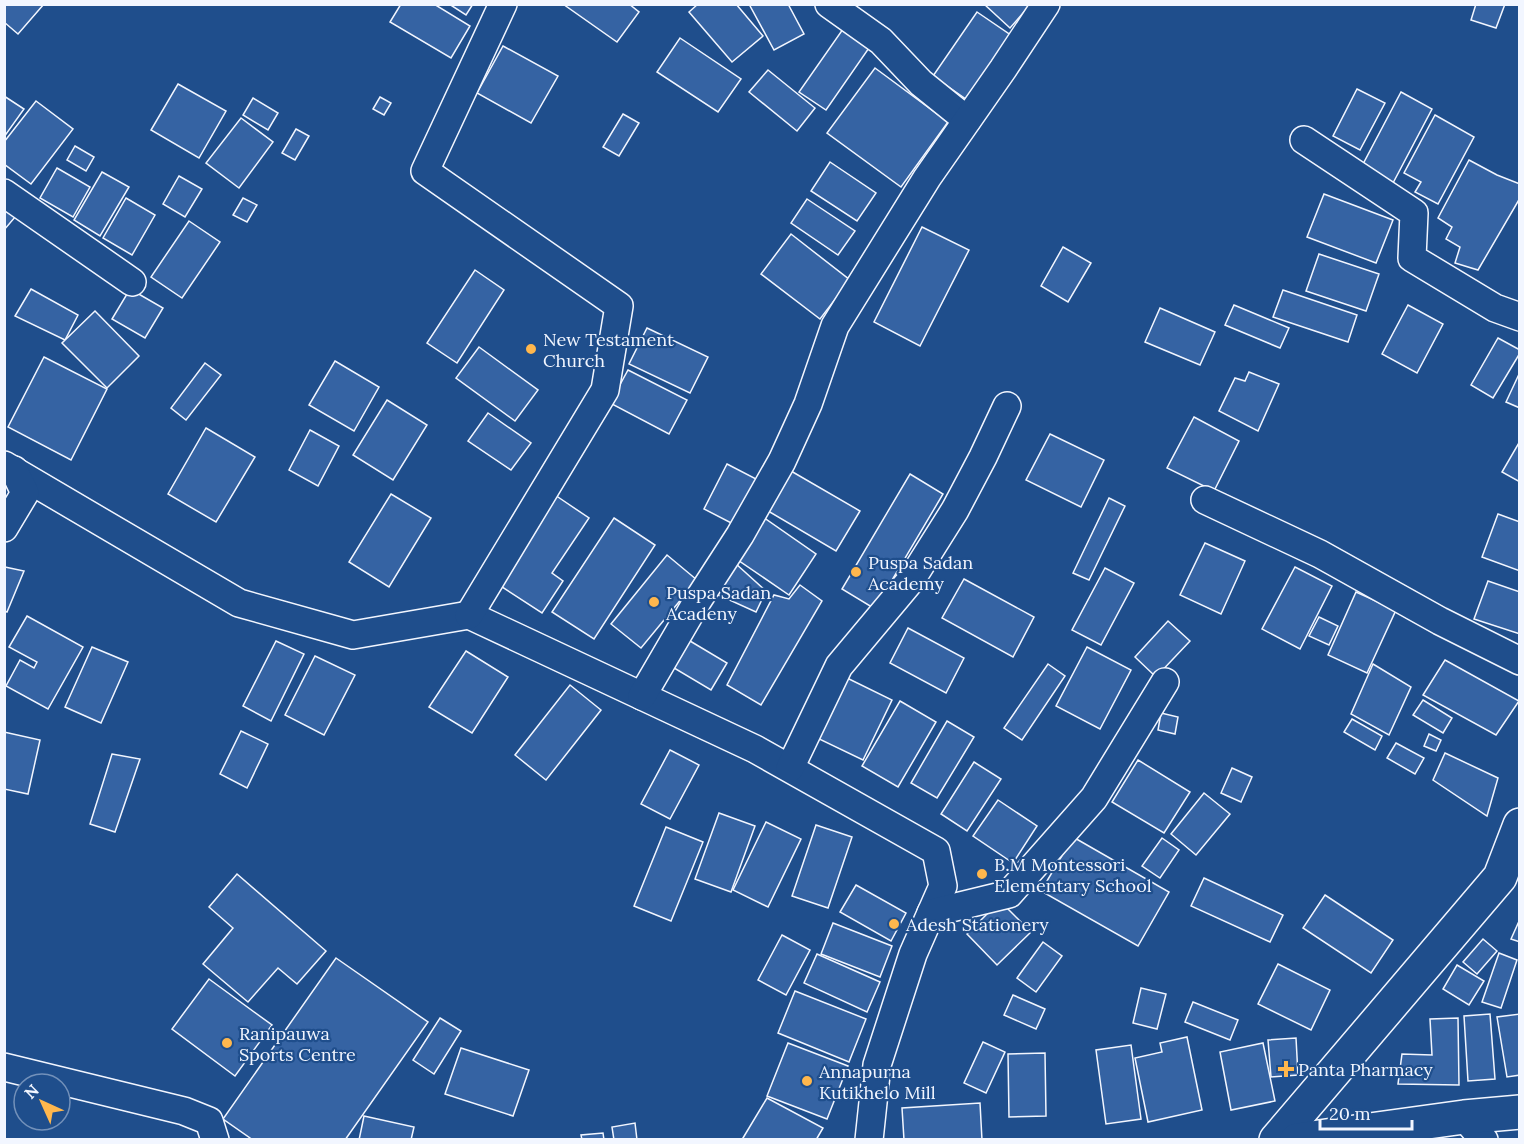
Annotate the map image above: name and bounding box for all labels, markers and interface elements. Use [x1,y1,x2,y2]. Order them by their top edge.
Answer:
place label: New Testament Church [543,328,674,372]
marker: New Testament Church [524,342,538,356]
place label: Puspa Sadan Academy [867,551,973,595]
marker: Puspa Sadan Academy [849,565,863,579]
place label: Puspa Sadan Acadeny [665,581,771,625]
marker: Puspa Sadan Acadeny [647,595,661,609]
place label: B.M Montessori Elementary School [994,853,1152,897]
marker: B.M Montessori Elementary School [975,867,989,881]
place label: Adesh Stationery [905,913,1049,936]
marker: Adesh Stationery [887,917,901,931]
place label: Ranipauwa Sports Centre [239,1022,356,1066]
marker: Ranipauwa Sports Centre [220,1036,234,1050]
place label: Panta Pharmacy [1298,1058,1433,1081]
place label: Annapurna Kutikhelo Mill [818,1060,936,1104]
marker: Panta Pharmacy [1279,1062,1293,1076]
north arrow [12,1072,72,1132]
marker: Annapurna Kutikhelo Mill [800,1074,814,1088]
text: N [20,1080,43,1103]
scale bar [1320,1093,1412,1131]
text: 20 m [1329,1102,1371,1125]

